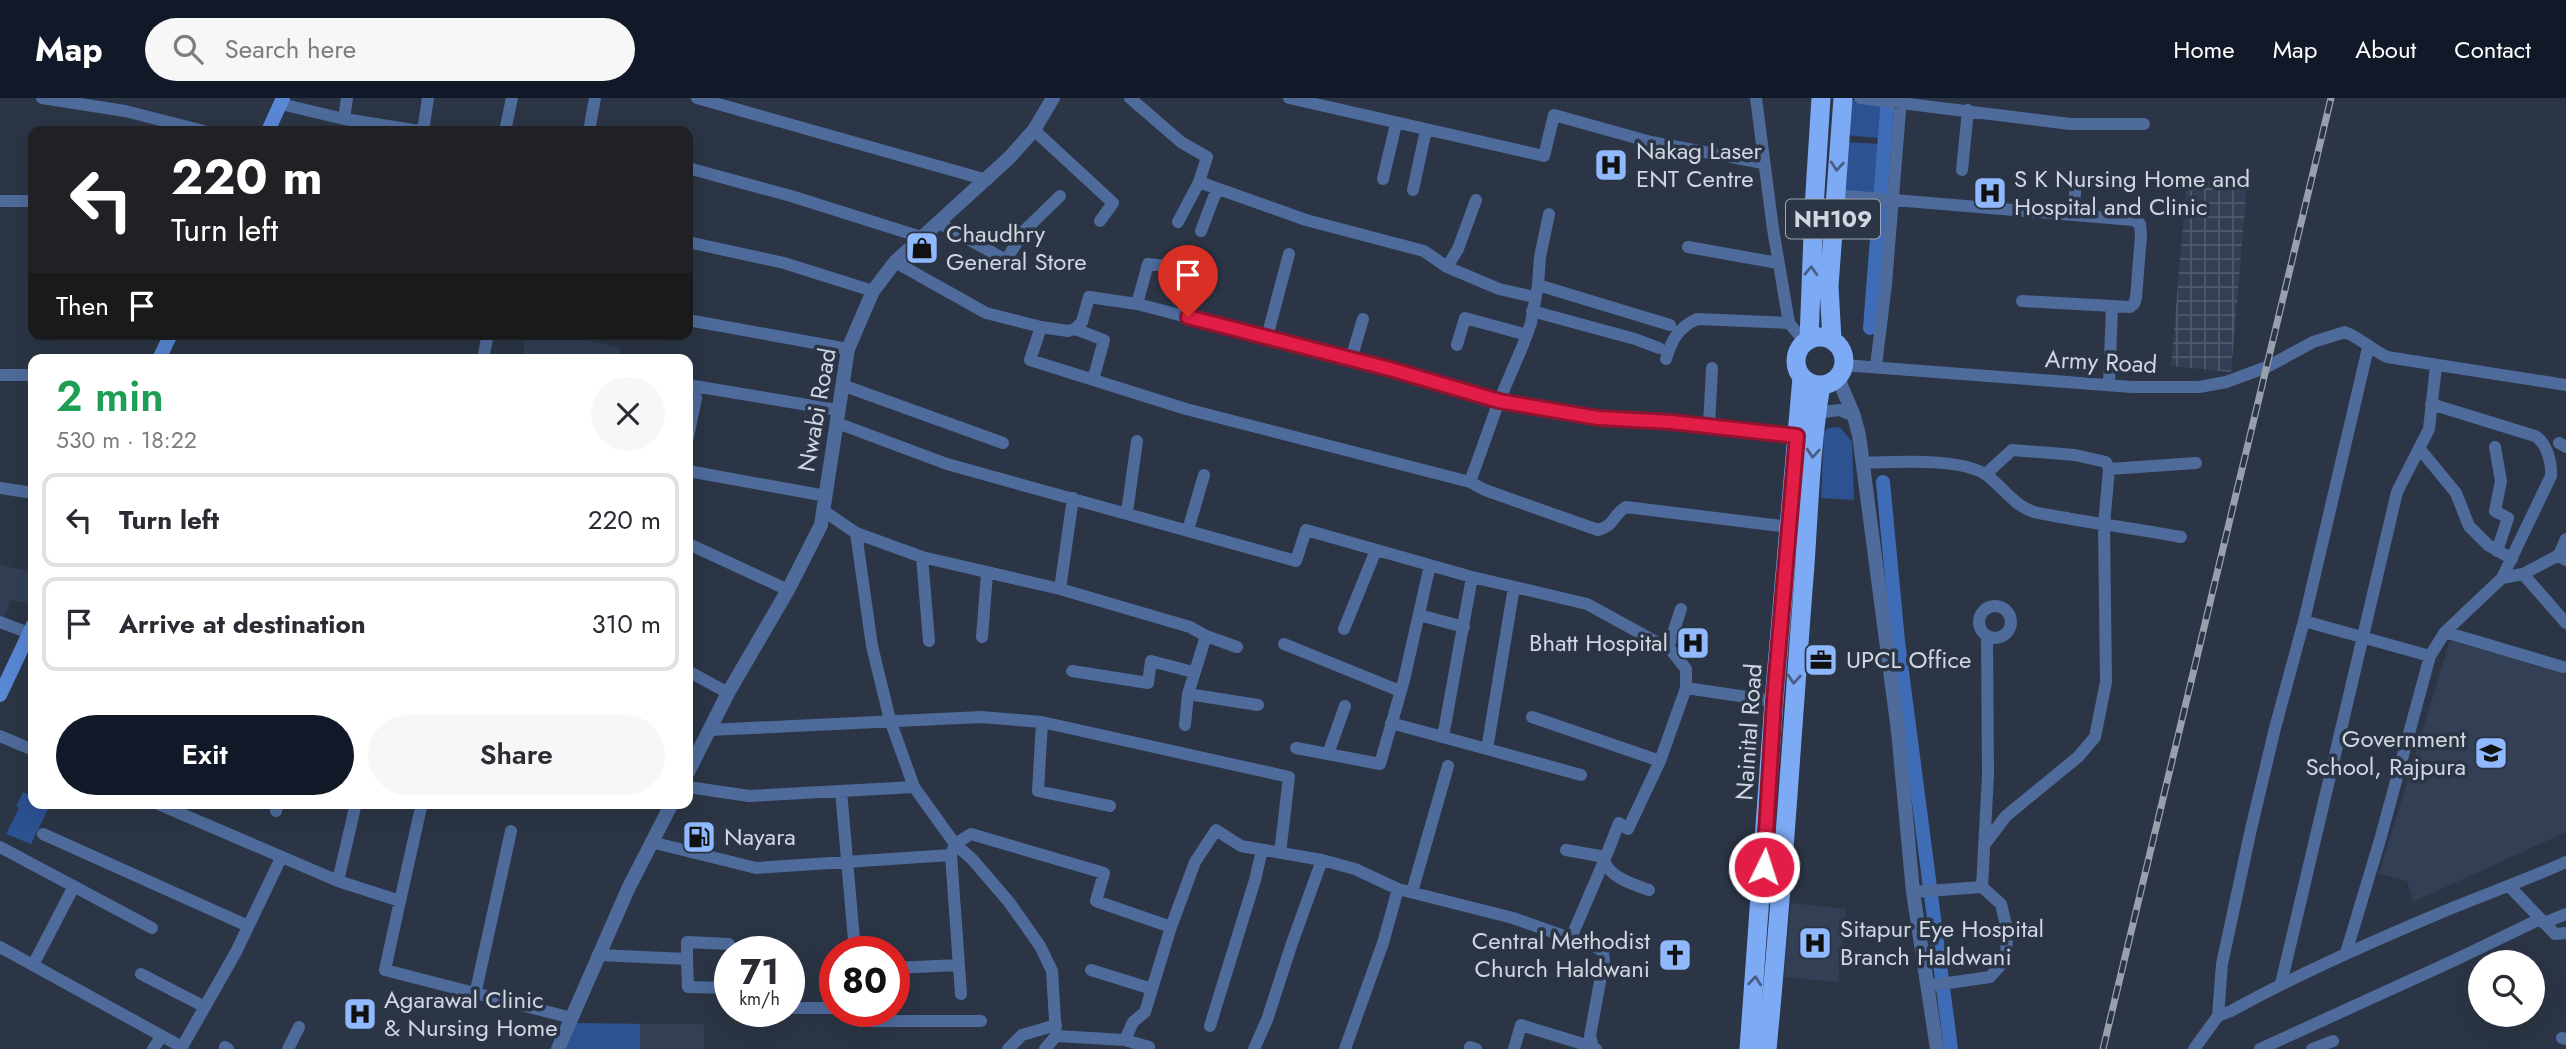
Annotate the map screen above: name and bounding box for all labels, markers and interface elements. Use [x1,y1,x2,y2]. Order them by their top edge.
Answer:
search box [145,18,635,81]
text: Map [35,26,103,73]
icon: search [169,30,207,68]
text: Search here [225,30,356,68]
text: Home [2173,32,2235,67]
text: Map [2273,32,2317,67]
text: About [2355,32,2416,67]
text: Contact [2454,32,2531,67]
place label: Nakag Laser ENT Centre [1636,133,1763,196]
text: 220 m [171,142,323,212]
hospital icon: Nakag Laser ENT Centre [1592,146,1630,184]
icon: left [56,154,147,245]
one-way arrow [1830,161,1845,172]
place label: S K Nursing Home and Hospital and Clinic [2014,161,2250,224]
hospital icon: S K Nursing Home and Hospital and Clinic [1971,174,2009,212]
road number: NH109 [1786,200,1880,238]
text: Turn left [171,207,278,253]
place label: Chaudhry General Store [946,216,1087,279]
shop icon: Chaudhry General Store [903,229,941,267]
pin [1158,245,1218,317]
icon: arrive [1169,256,1207,294]
one-way arrow [1804,266,1819,277]
text: Then [56,287,109,325]
icon: arrive [123,287,161,325]
street label: Army Road [2044,341,2158,382]
street label: Nwabi Road [788,345,845,475]
text: 2 min [56,366,164,427]
button: close [591,377,665,451]
text: 530 m · 18:22 [56,423,197,457]
one-way arrow [1806,447,1821,458]
icon: left [60,501,98,539]
text: Turn left [119,501,219,539]
text: 220 m [588,501,661,539]
icon: arrive [60,605,98,643]
text: Arrive at destination [119,605,366,643]
text: 310 m [591,605,661,643]
hospital icon: Bhatt Hospital [1674,624,1712,662]
place label: Bhatt Hospital [1529,625,1668,660]
office icon: UPCL Office [1802,641,1840,679]
place label: UPCL Office [1846,642,1971,677]
street label: Nainital Road [1726,662,1771,802]
one-way arrow [1787,674,1802,685]
button: Exit [56,715,354,795]
button: Share [368,715,665,795]
place label: Government School, Rajpura [2305,721,2466,784]
school or university icon: Government School, Rajpura [2472,734,2510,772]
fuel station icon: Nayara [680,818,718,856]
place label: Nayara [724,819,796,854]
position arrow [1727,830,1801,904]
place label: Sitapur Eye Hospital Branch Haldwani [1840,911,2044,974]
place label: Central Methodist Church Haldwani [1472,923,1650,986]
hospital icon: Sitapur Eye Hospital Branch Haldwani [1796,924,1834,962]
speed limit sign: 80 [819,936,910,1027]
church icon: Central Methodist Church Haldwani [1656,936,1694,974]
text: 71 [740,947,779,997]
map controls [2468,950,2545,1027]
button: search [2468,950,2545,1027]
one-way arrow [1747,975,1762,986]
place label: Agarawal Clinic & Nursing Home [384,982,558,1045]
text: km/h [739,986,780,1012]
hospital icon: Agarawal Clinic & Nursing Home [341,995,379,1033]

